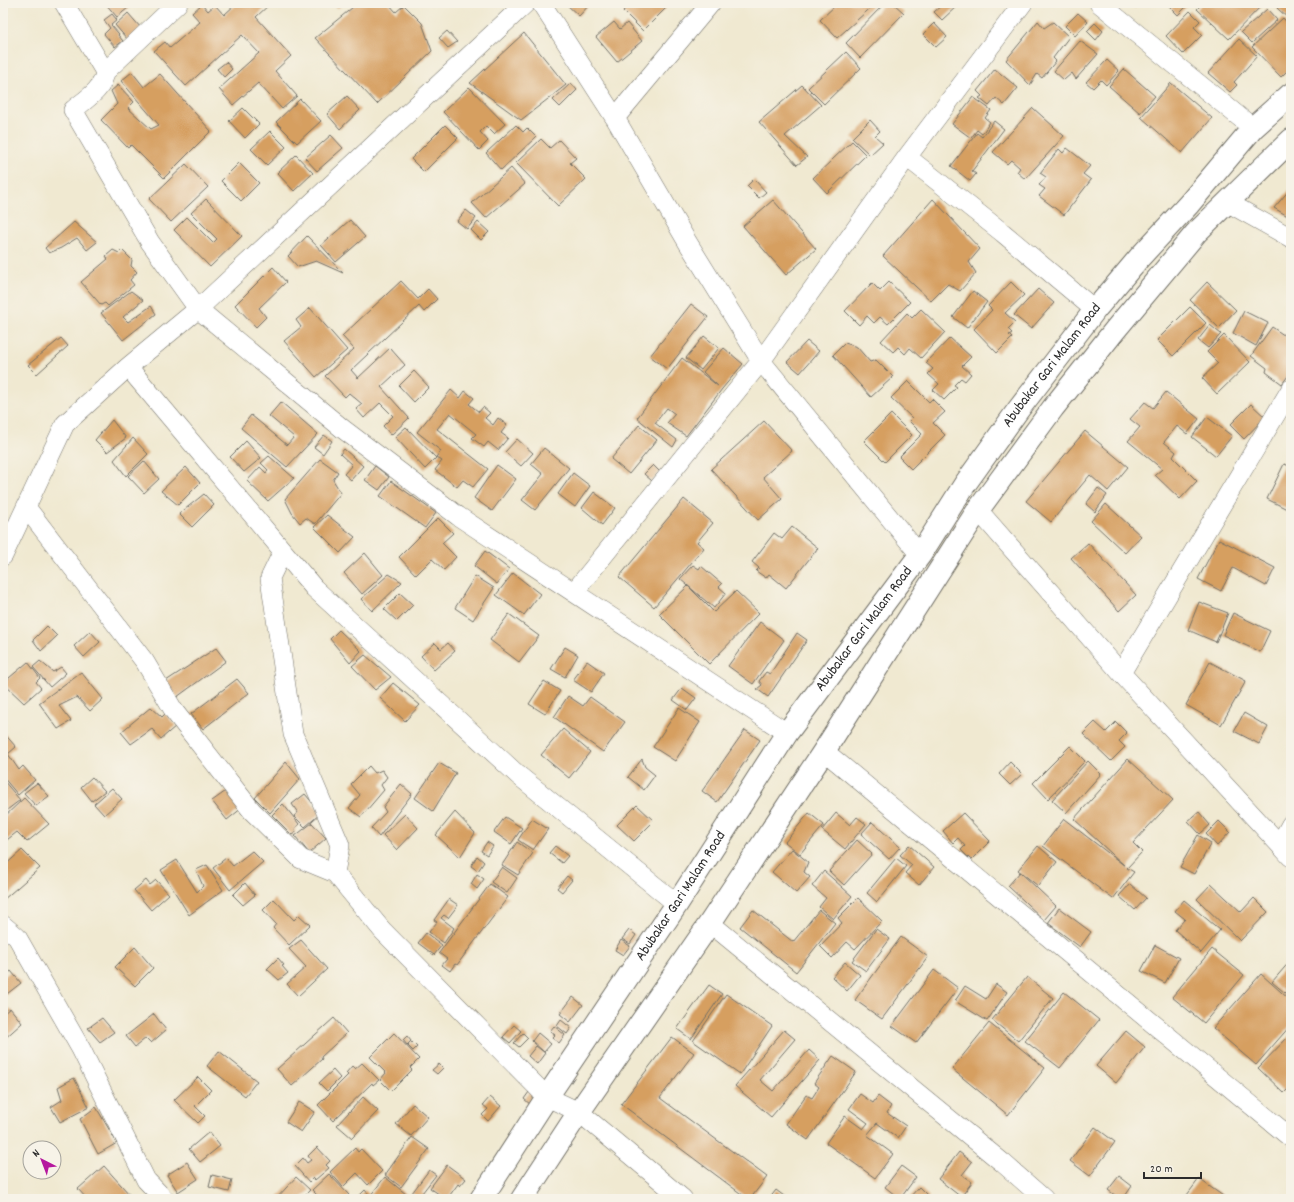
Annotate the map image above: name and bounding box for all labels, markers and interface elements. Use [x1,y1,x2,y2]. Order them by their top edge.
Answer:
street label: Abubakar Gari Malam Road [998,298,1107,432]
street label: Abubakar Gari Malam Road [810,562,919,697]
street label: Abubakar Gari Malam Road [630,827,732,966]
north arrow [22,1140,62,1180]
text: N [29,1146,44,1162]
scale bar [1144,1154,1201,1180]
text: 20 m [1150,1161,1173,1178]

